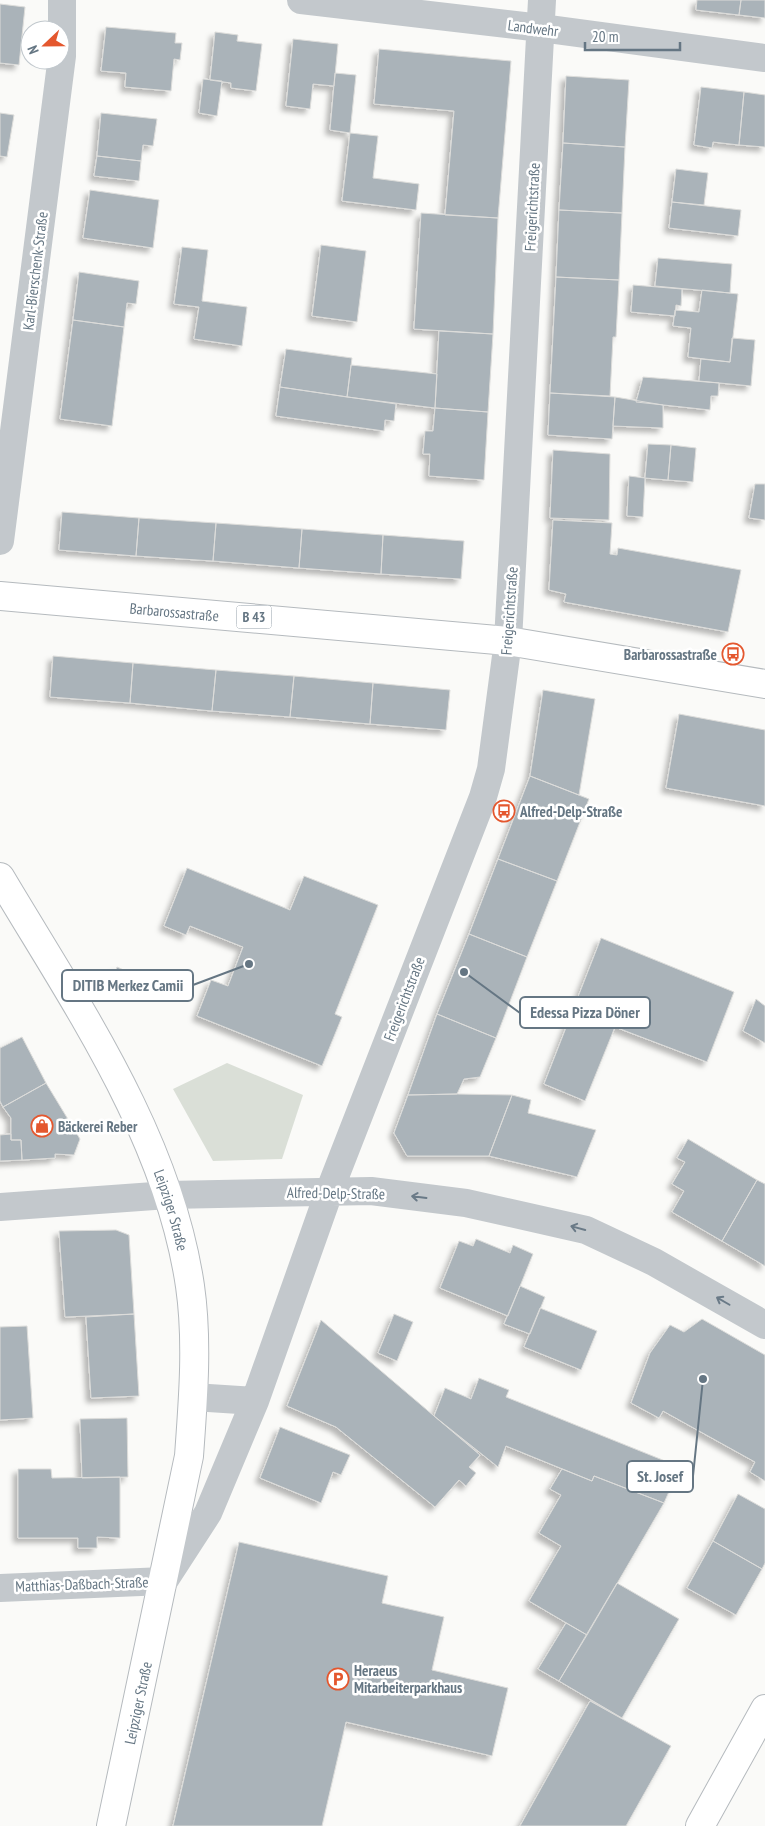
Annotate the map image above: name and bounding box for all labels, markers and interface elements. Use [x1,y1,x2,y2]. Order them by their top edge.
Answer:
street label: Landwehr [507,15,560,41]
north arrow [20,20,70,70]
scale bar [585,20,680,52]
text: 20 m [592,27,618,46]
text: N [23,43,43,57]
street label: Freigerichtstraße [520,162,544,252]
street label: Karl-Bierschenk-Straße [18,211,52,331]
street label: Freigerichtstraße [496,566,522,656]
street label: Barbarossastraße [129,598,220,625]
road number: B 43 [236,606,272,628]
bus stop icon: Barbarossastraße [721,642,745,666]
place label: Barbarossastraße [624,645,717,664]
bus stop icon: Alfred-Delp-Straße [492,799,516,823]
place label: Alfred-Delp-Straße [519,802,622,821]
street label: Freigerichtstraße [379,954,429,1044]
callout: DITIB Merkez Camii [62,970,193,1001]
text: DITIB Merkez Camii [73,975,184,995]
callout: Edessa Pizza Döner [520,997,650,1028]
text: Edessa Pizza Döner [530,1002,640,1022]
shop icon: Bäckerei Reber [30,1114,54,1138]
place label: Bäckerei Reber [58,1117,138,1136]
street label: Leipziger Straße [150,1167,193,1253]
street label: Alfred-Delp-Straße [287,1183,385,1203]
one-way arrow [411,1192,427,1202]
one-way arrow [570,1222,586,1232]
one-way arrow [716,1296,730,1306]
callout: St. Josef [627,1461,693,1492]
text: St. Josef [637,1466,684,1486]
street label: Matthias-Daßbach-Straße [15,1572,149,1596]
street label: Leipziger Straße [120,1660,156,1746]
place label: Heraeus Mitarbeiterparkhaus [354,1661,462,1697]
parking icon: Heraeus Mitarbeiterparkhaus [326,1667,350,1691]

